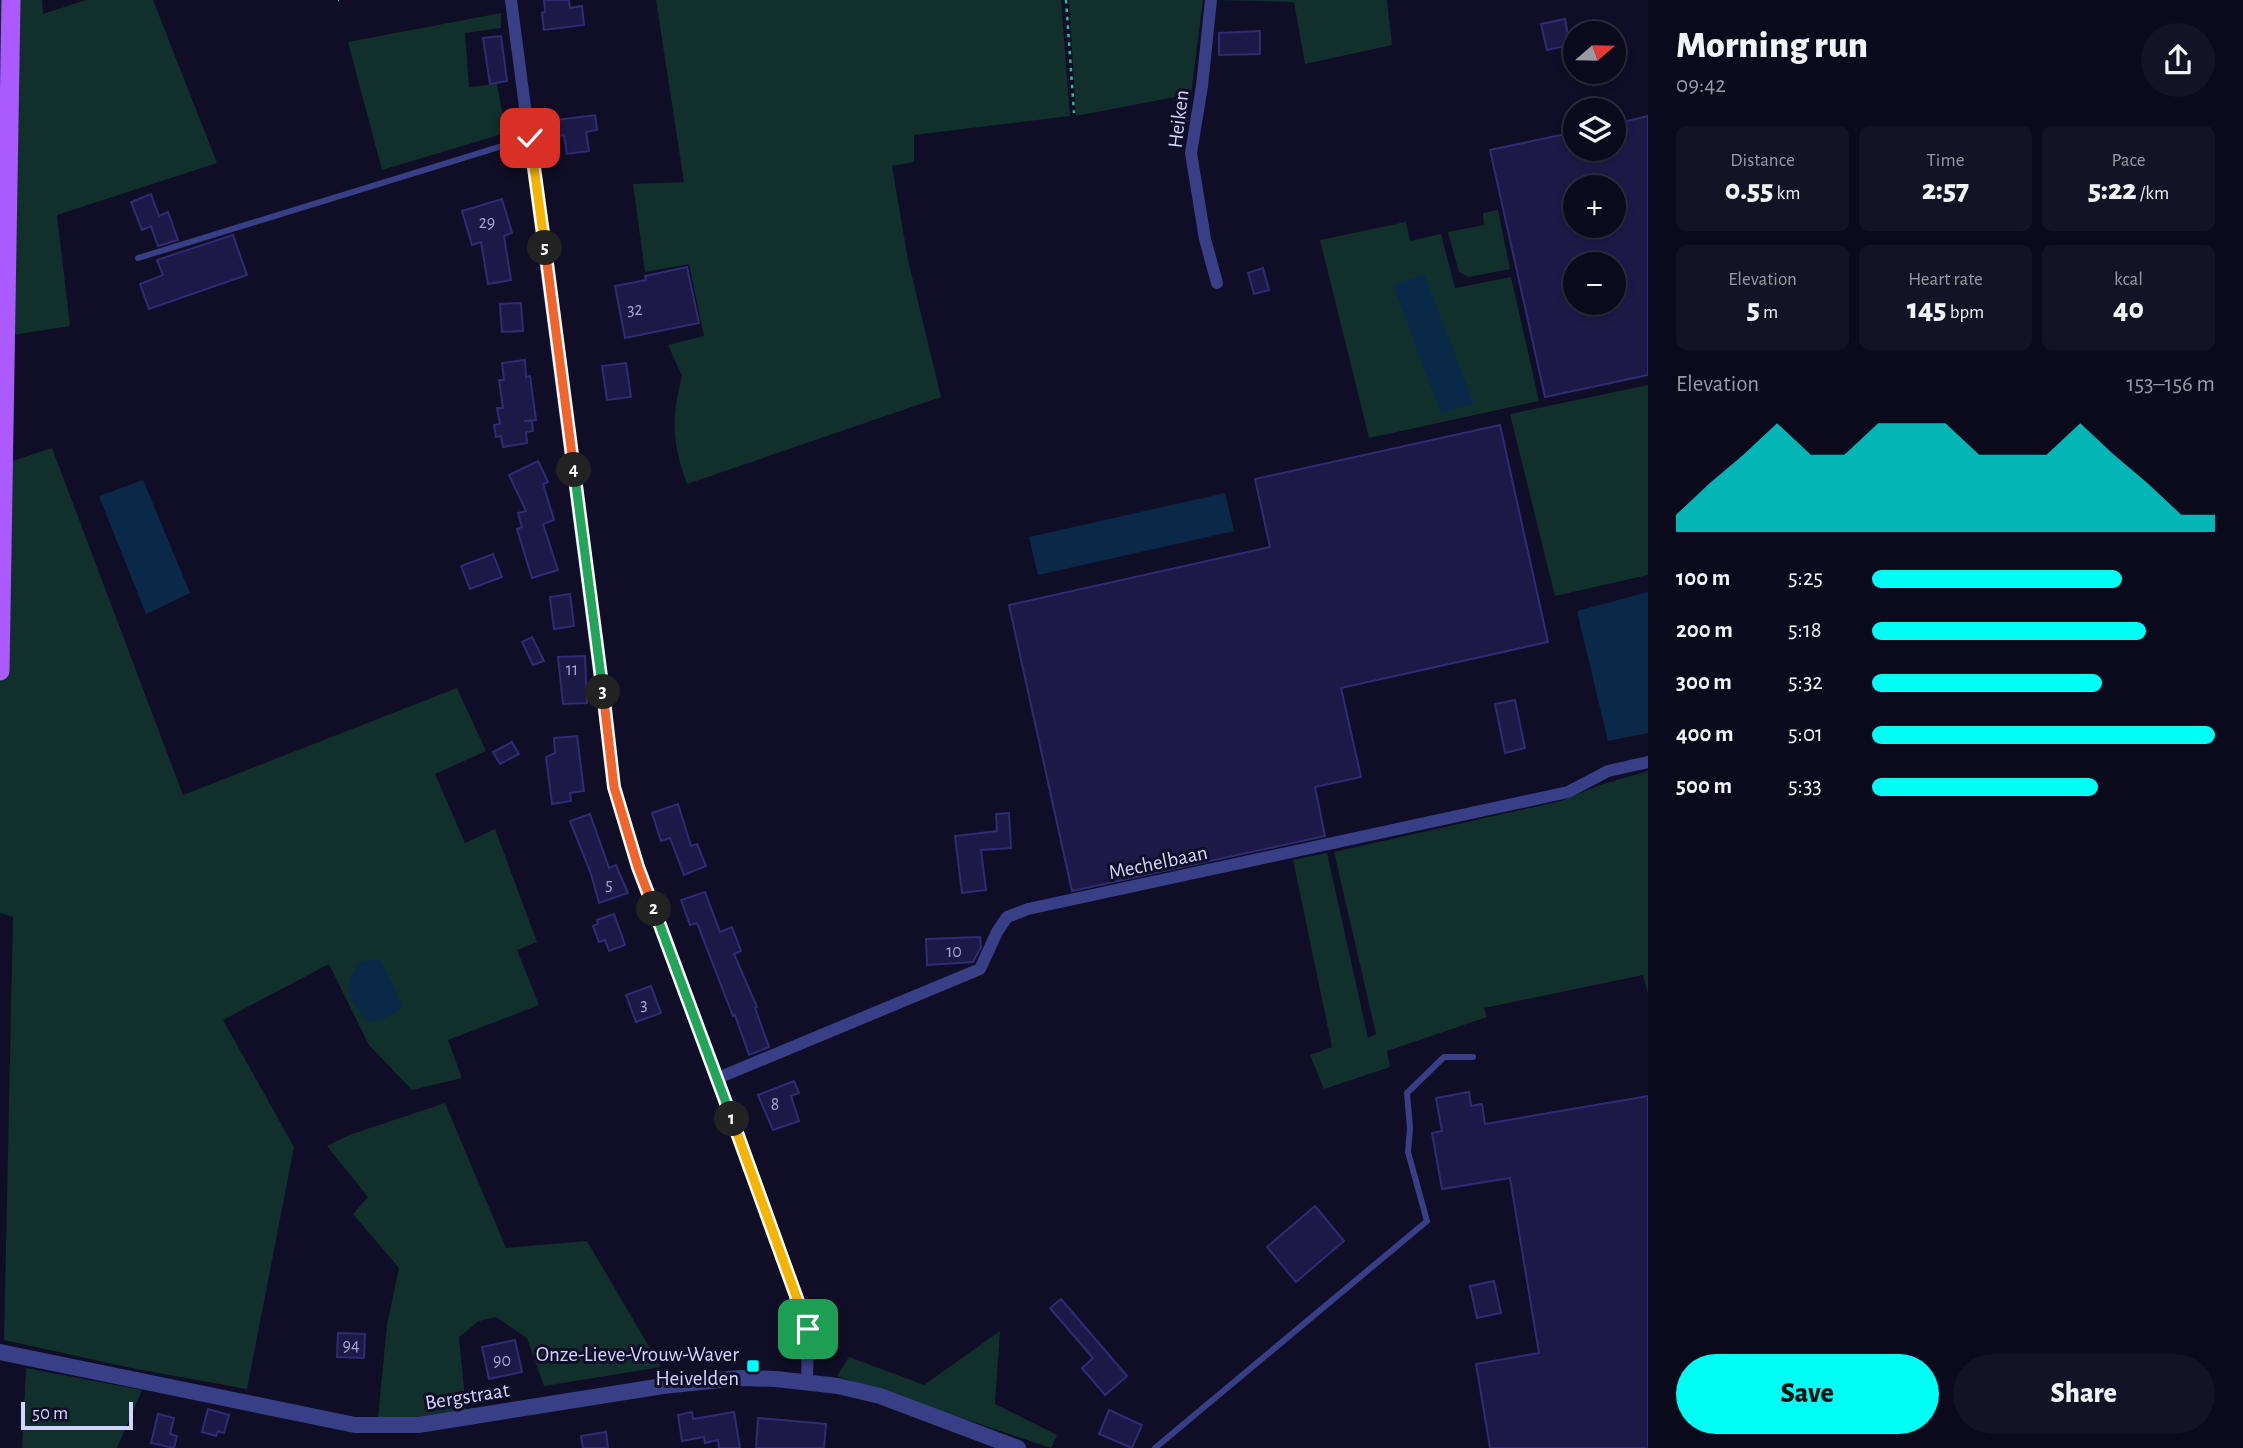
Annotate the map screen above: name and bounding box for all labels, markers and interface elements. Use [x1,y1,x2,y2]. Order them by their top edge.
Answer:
north arrow [1563,21,1626,84]
map controls [1563,21,1626,315]
button: share [2141,23,2215,97]
text: Morning run [1676,27,1868,65]
text: 09:42 [1676,74,1726,97]
street label: Heiken [1165,89,1192,149]
button: layers [1563,98,1626,161]
pin [500,108,560,168]
icon: check [511,119,549,157]
text: Distance [1730,151,1795,170]
text: Time [1927,151,1964,170]
text: Pace [2111,151,2146,170]
button: + [1563,175,1626,238]
text: 0.55 [1725,175,1773,205]
text: 2:57 [1922,175,1969,205]
text: 5:22 [2088,175,2137,205]
text: km [1773,184,1800,203]
text: /km [2137,184,2169,203]
house number: 29 [479,214,495,232]
pin: 5 [528,230,562,266]
text: 5 [540,238,549,257]
button: − [1563,252,1626,315]
text: Elevation [1728,270,1797,289]
text: Heart rate [1908,270,1983,289]
text: kcal [2114,270,2143,289]
text: 5 [1747,294,1760,324]
text: 145 [1907,294,1947,324]
text: 40 [2113,294,2144,324]
house number: 32 [627,301,643,319]
text: m [1760,303,1778,322]
text: bpm [1947,303,1984,322]
text: Elevation [1676,373,1759,396]
text: 153–156 m [2127,373,2215,396]
pin: 4 [556,452,592,488]
text: 4 [569,460,578,479]
text: 100 m [1676,567,1730,590]
text: 5:25 [1788,567,1823,590]
text: 200 m [1676,619,1733,642]
text: 5:18 [1788,619,1822,642]
house number: 11 [566,661,578,679]
text: 300 m [1676,671,1732,694]
text: 5:32 [1788,671,1823,694]
pin: 3 [586,674,620,710]
text: 3 [598,682,607,701]
text: 400 m [1676,723,1734,746]
text: 5:01 [1788,723,1823,746]
text: 500 m [1676,775,1732,798]
text: 5:33 [1788,775,1822,798]
street label: Mechelbaan [1107,842,1209,883]
house number: 5 [605,876,613,894]
pin: 2 [636,892,672,926]
text: 2 [649,899,658,918]
house number: 10 [946,943,962,961]
house number: 3 [640,996,648,1014]
house number: 8 [771,1096,779,1114]
pin: 1 [714,1102,750,1136]
text: 1 [728,1109,735,1128]
pin [778,1299,838,1359]
icon: arrive [789,1310,827,1348]
house number: 94 [342,1337,360,1355]
place label: Onze-Lieve-Vrouw-Waver Heivelden [536,1344,739,1389]
house number: 90 [493,1352,511,1370]
button: Save [1676,1354,1939,1434]
button: Share [1953,1354,2215,1434]
marker: Onze-Lieve-Vrouw-Waver Heivelden [745,1358,761,1374]
street label: Bergstraat [424,1379,511,1414]
scale bar [21,1399,133,1431]
text: 50 m [32,1404,68,1423]

